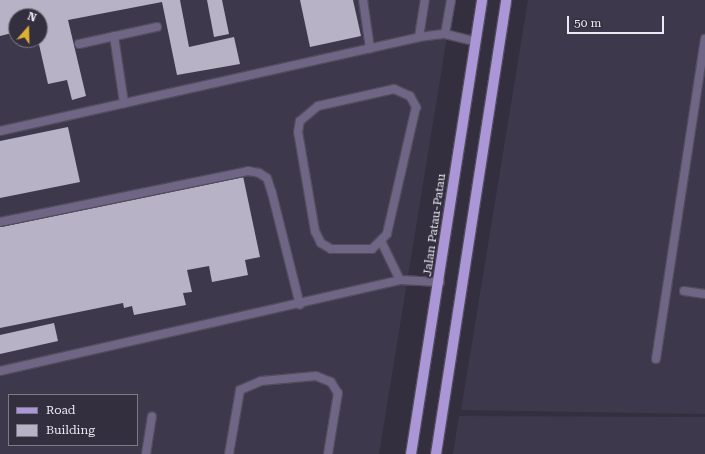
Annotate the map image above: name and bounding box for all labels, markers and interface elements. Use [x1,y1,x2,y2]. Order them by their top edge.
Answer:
north arrow [8,8,48,48]
scale bar [569,8,666,34]
text: N [26,10,38,25]
text: 50 m [574,16,601,30]
street label: Jalan Patau-Patau [421,173,449,277]
legend [8,394,138,446]
text: Road [46,403,75,417]
text: Building [46,423,95,437]

